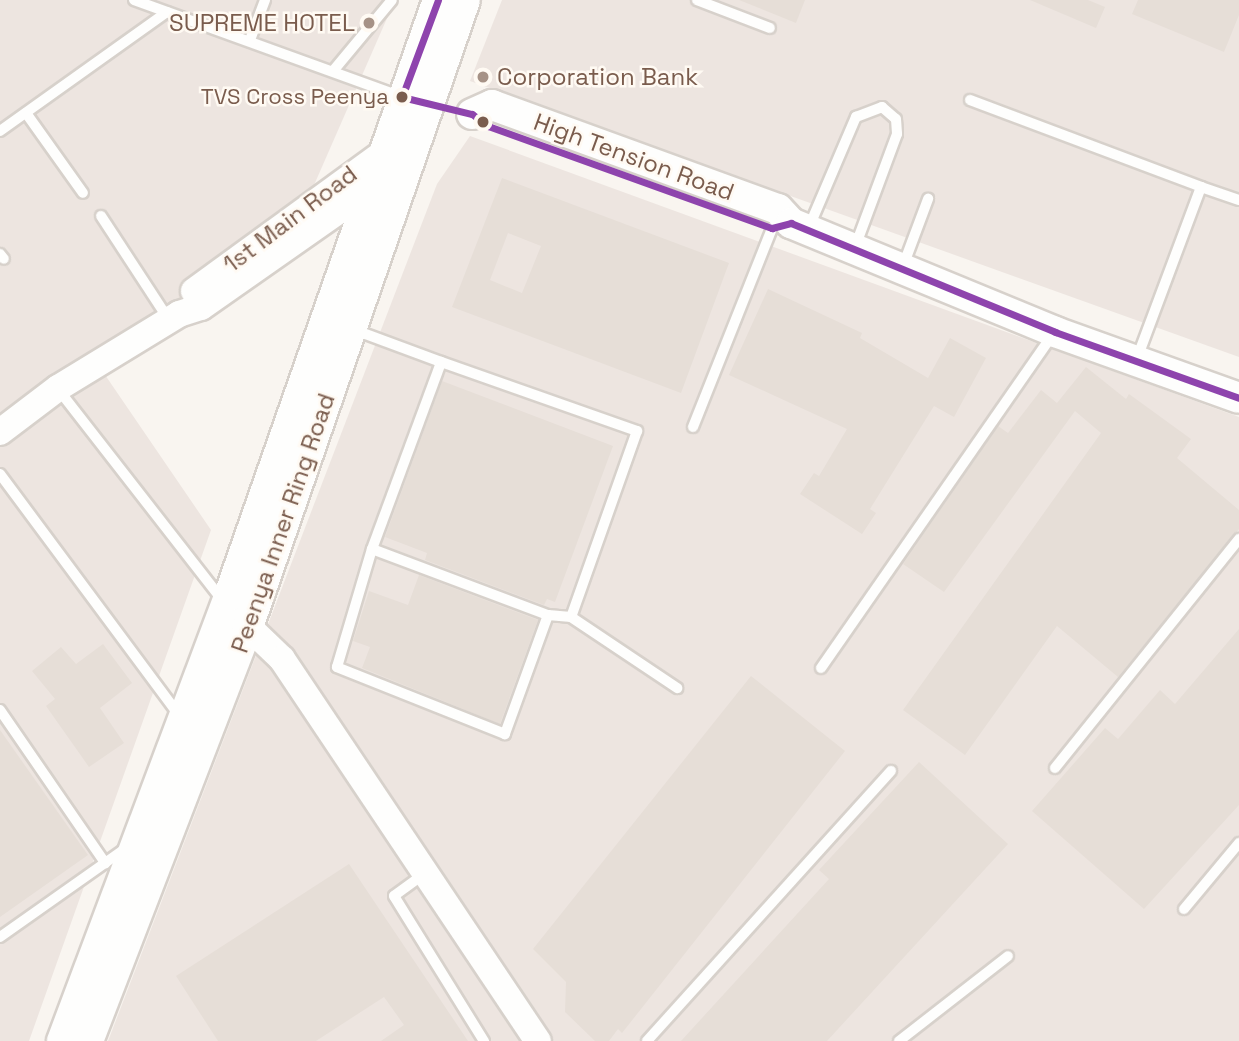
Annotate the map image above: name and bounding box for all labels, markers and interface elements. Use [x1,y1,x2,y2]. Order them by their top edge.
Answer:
place label: SUPREME HOTEL [169,9,355,37]
marker: SUPREME HOTEL [361,15,377,31]
place label: Corporation Bank [497,63,698,91]
marker: Corporation Bank [475,69,491,85]
place label: TVS Cross Peenya [201,84,389,110]
marker: TVS Cross Peenya [395,90,409,104]
street label: High Tension Road [530,107,738,207]
unlabelled marker [476,115,490,129]
street label: 1st Main Road [218,159,362,279]
street label: Peenya Inner Ring Road [225,389,341,657]

